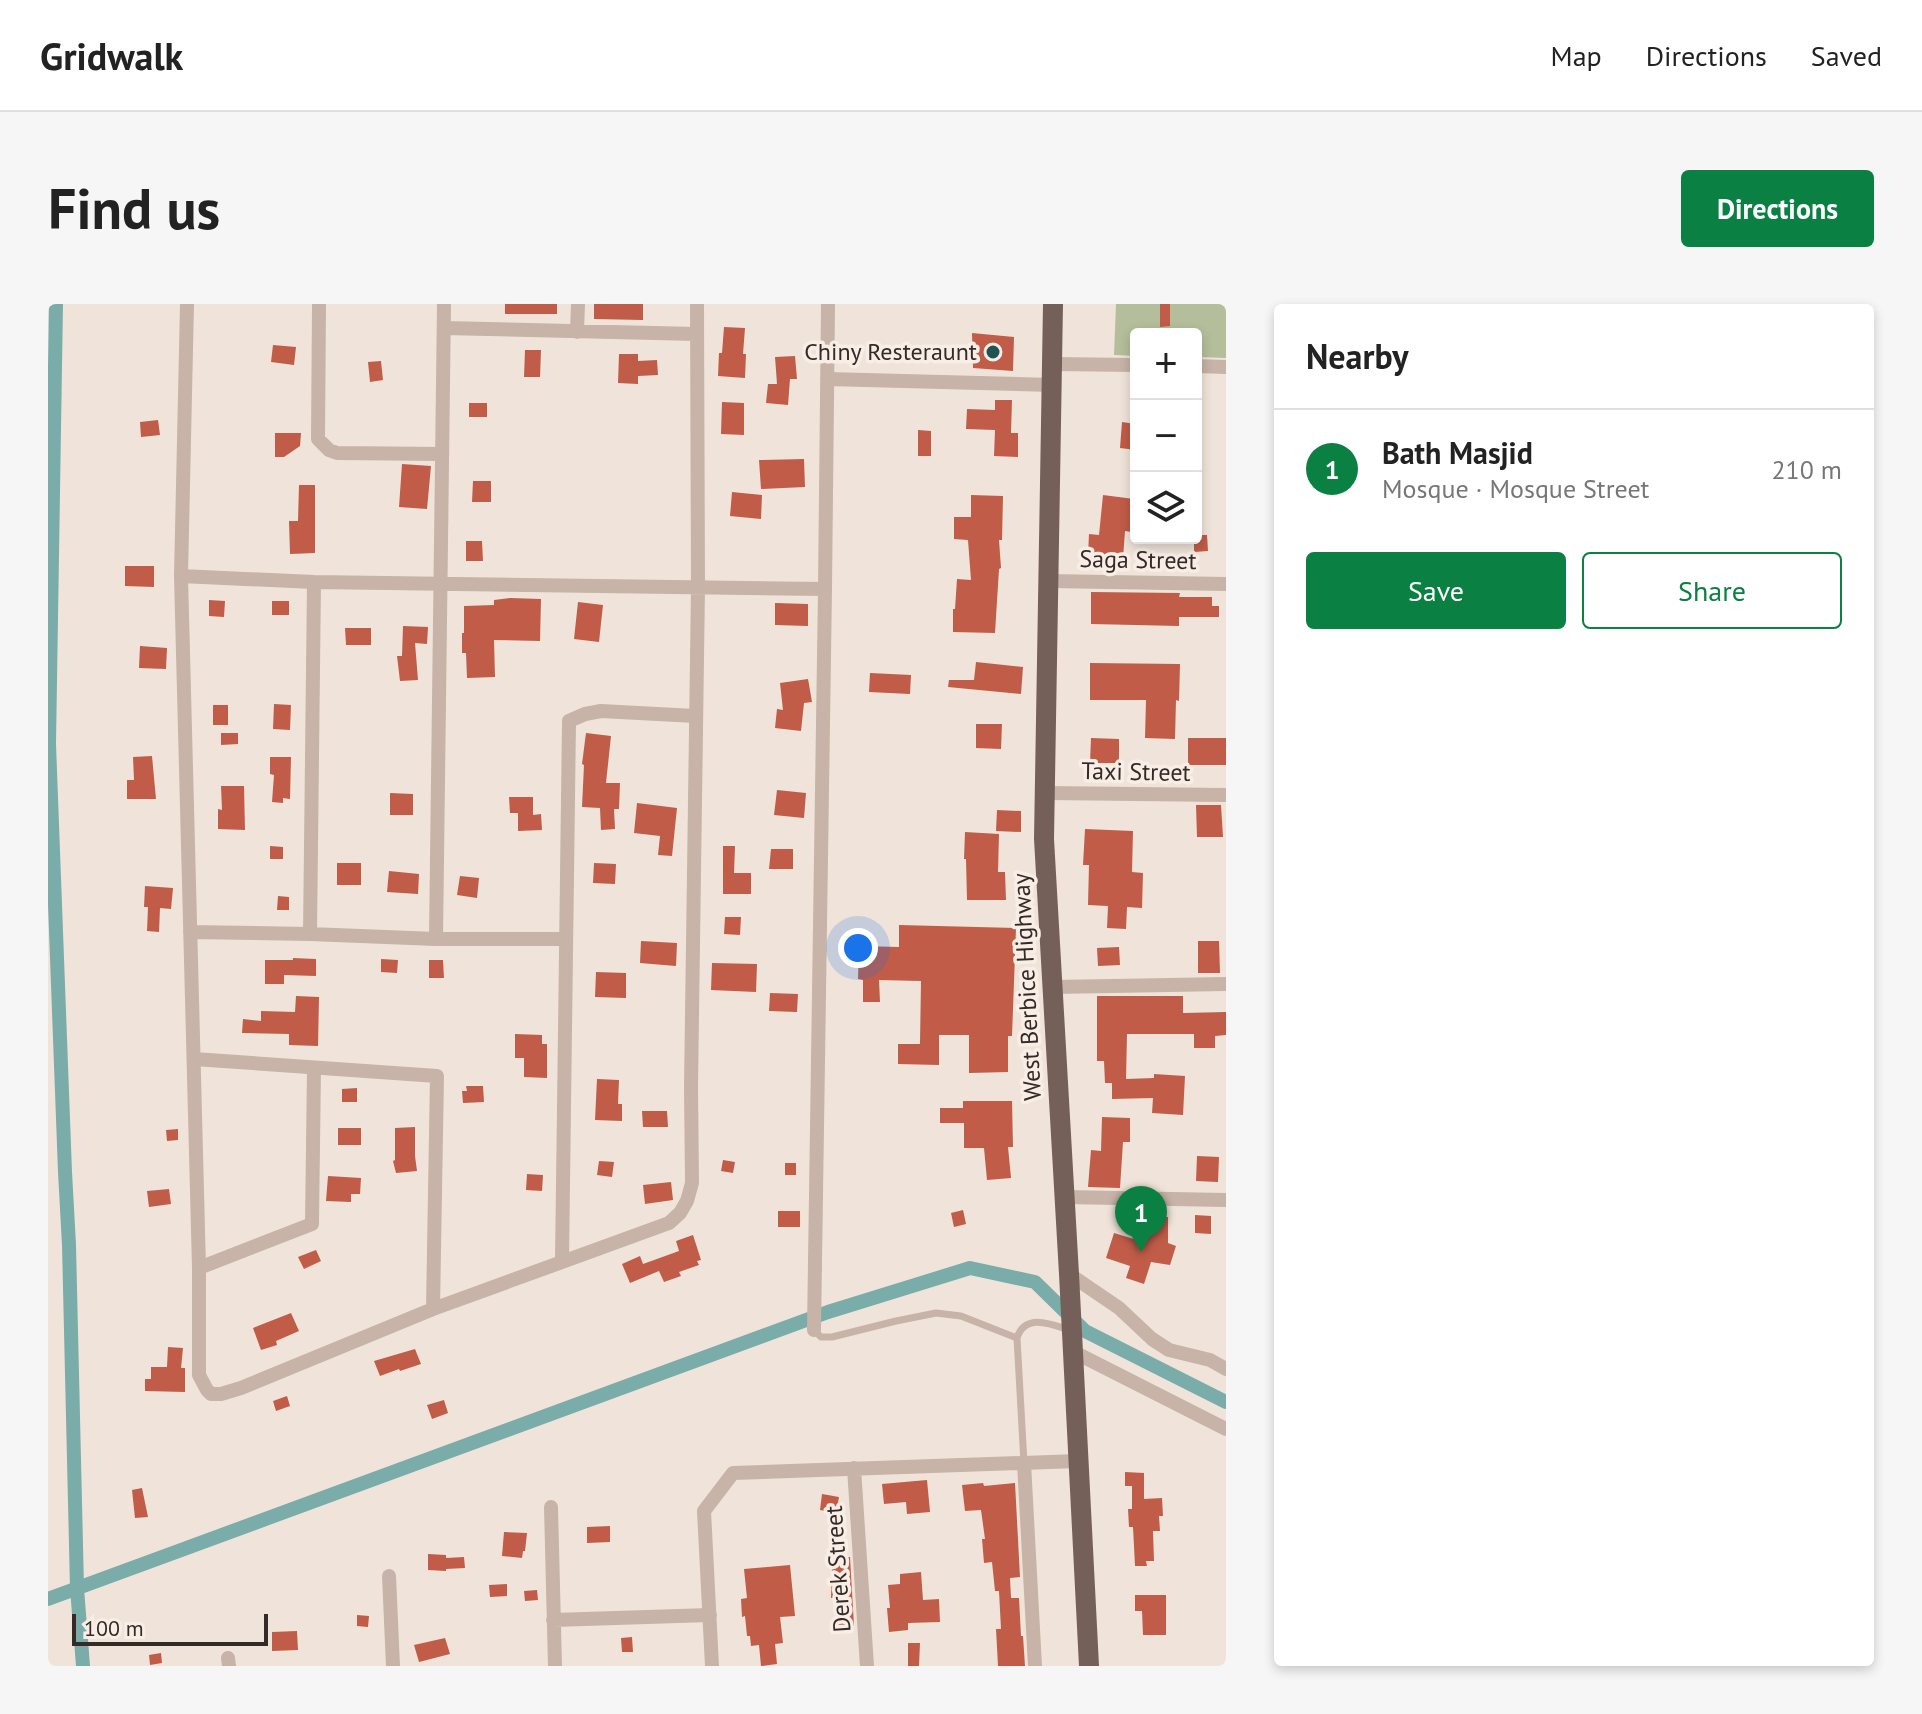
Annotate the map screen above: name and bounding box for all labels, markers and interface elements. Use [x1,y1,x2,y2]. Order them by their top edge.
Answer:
text: Gridwalk [40,31,183,80]
text: Map [1551,37,1602,74]
text: Directions [1646,37,1767,74]
text: Saved [1811,37,1882,74]
button: Directions [1681,170,1874,247]
text: Find us [48,172,220,244]
map controls [1130,328,1202,544]
button: + [1130,328,1202,400]
text: Nearby [1306,334,1408,378]
place label: Chiny Resteraunt [804,336,977,367]
marker: Chiny Resteraunt [984,343,1002,361]
button: − [1130,400,1202,472]
text: Bath Masjid [1382,433,1533,472]
text: 1 [1325,453,1339,486]
text: 210 m [1771,453,1842,486]
button: layers [1130,472,1202,544]
text: Mosque · Mosque Street [1382,472,1649,505]
street label: Saga Street [1079,543,1197,576]
button: Save [1306,552,1566,629]
button: Share [1582,552,1842,629]
street label: Taxi Street [1081,755,1191,788]
street label: West Berbice Highway [1005,873,1048,1102]
your location [838,928,878,968]
pin: 1 [1115,1186,1167,1252]
street label: Derek Street [818,1505,857,1633]
scale bar [72,1610,268,1646]
text: 100 m [84,1614,144,1642]

